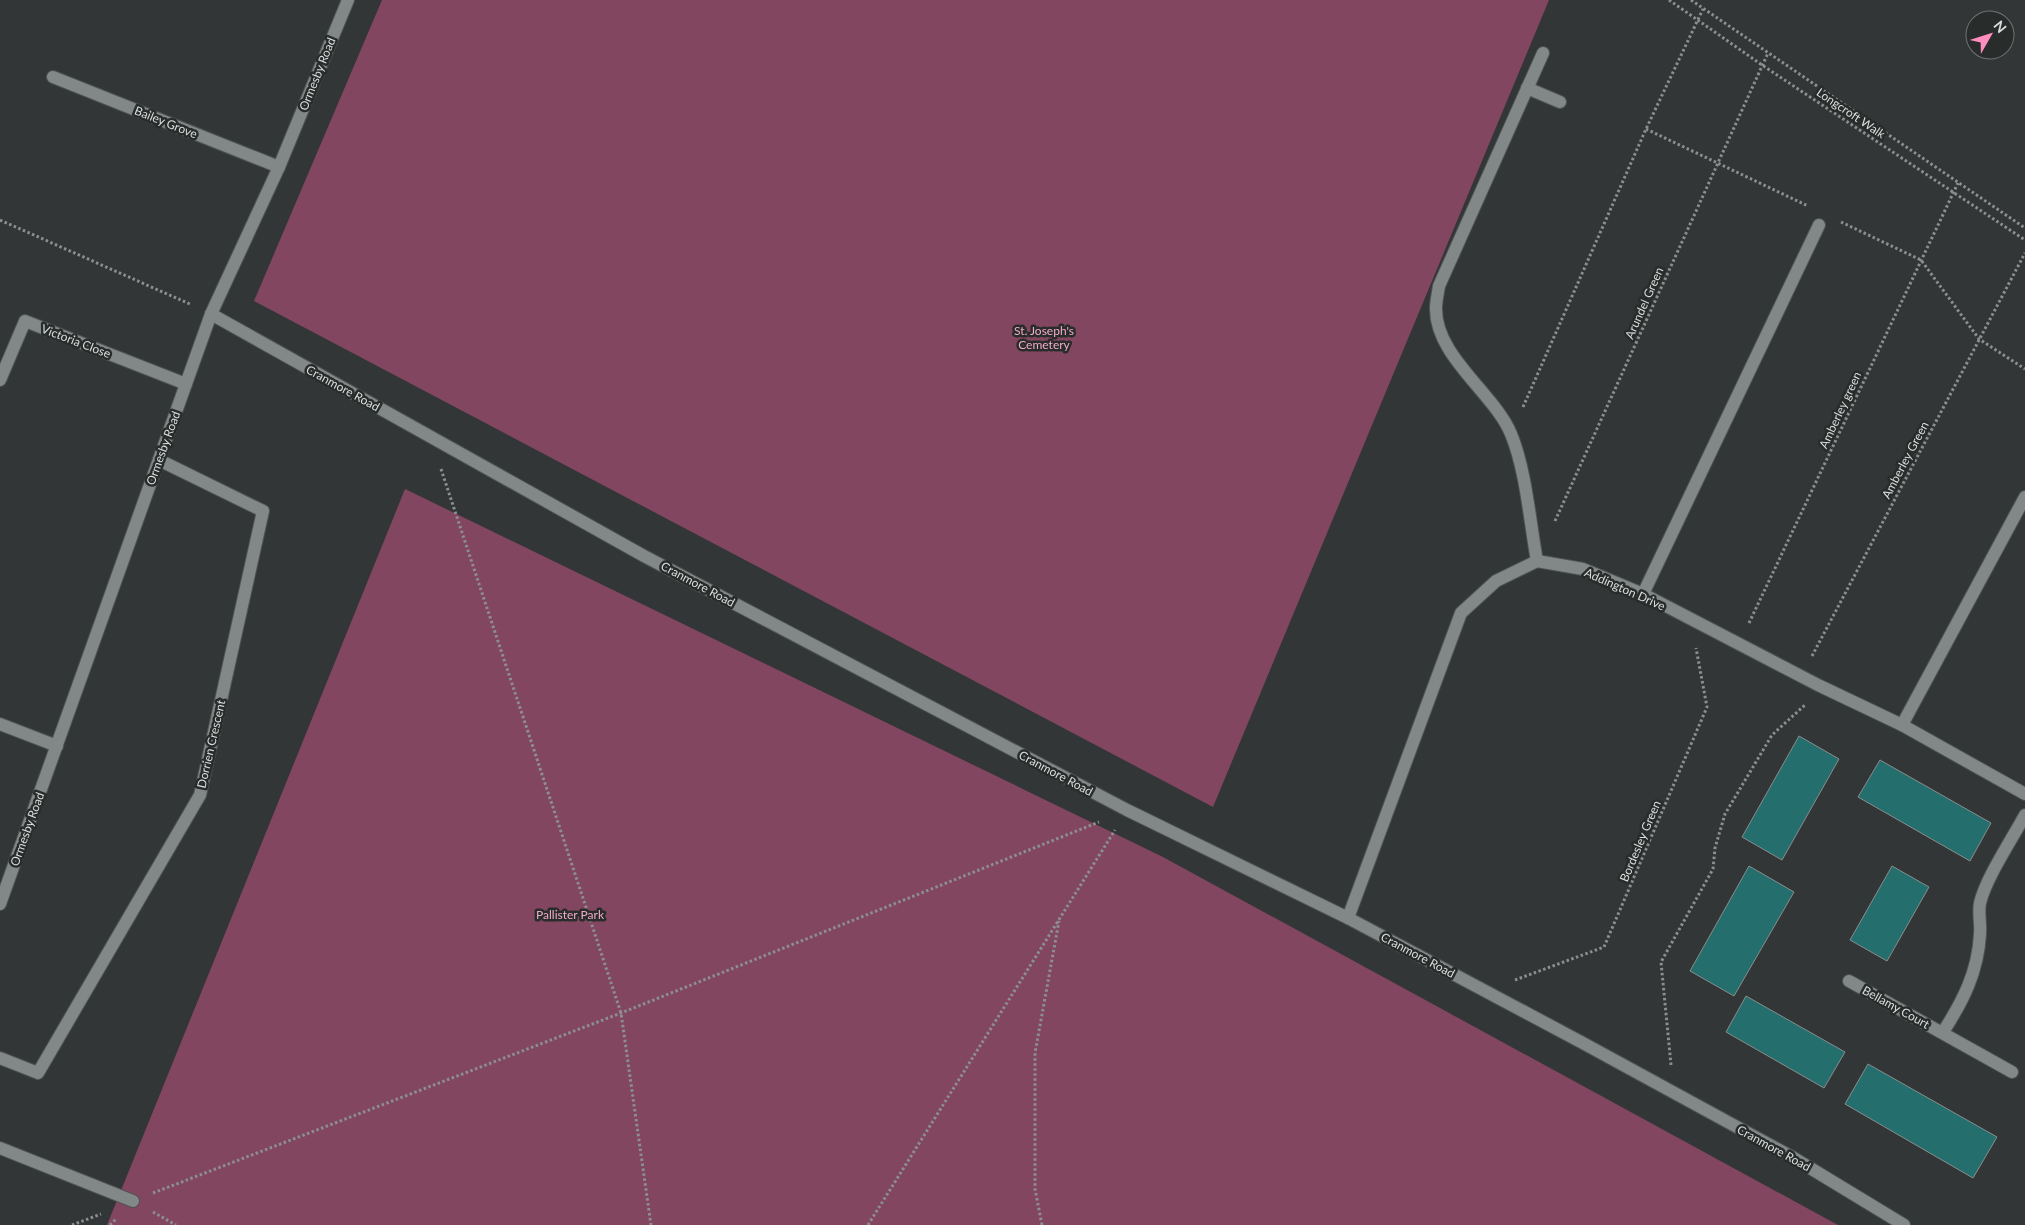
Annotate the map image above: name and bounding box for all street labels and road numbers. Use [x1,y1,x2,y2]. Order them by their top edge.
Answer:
street label: Ormesby Road [296,35,338,113]
street label: Longcroft Walk [1814,85,1889,142]
street label: Bailey Grove [132,103,200,141]
street label: Arundel Green [1621,265,1667,341]
street label: Victoria Close [39,321,113,361]
street label: Cranmore Road [304,362,382,414]
street label: Amberley green [1816,369,1864,451]
street label: Ormesby Road [143,409,183,487]
street label: Amberley Green [1878,419,1932,501]
street label: Cranmore Road [658,558,738,610]
street label: Addington Drive [1582,565,1668,613]
street label: Dorrien Crescent [194,698,229,790]
street label: Cranmore Road [1016,747,1096,799]
street label: Ormesby Road [7,790,47,868]
street label: Bordesley Green [1616,798,1664,884]
street label: Cranmore Road [1378,929,1458,981]
street label: Bellamy Court [1860,982,1933,1032]
street label: Cranmore Road [1735,1122,1813,1174]

